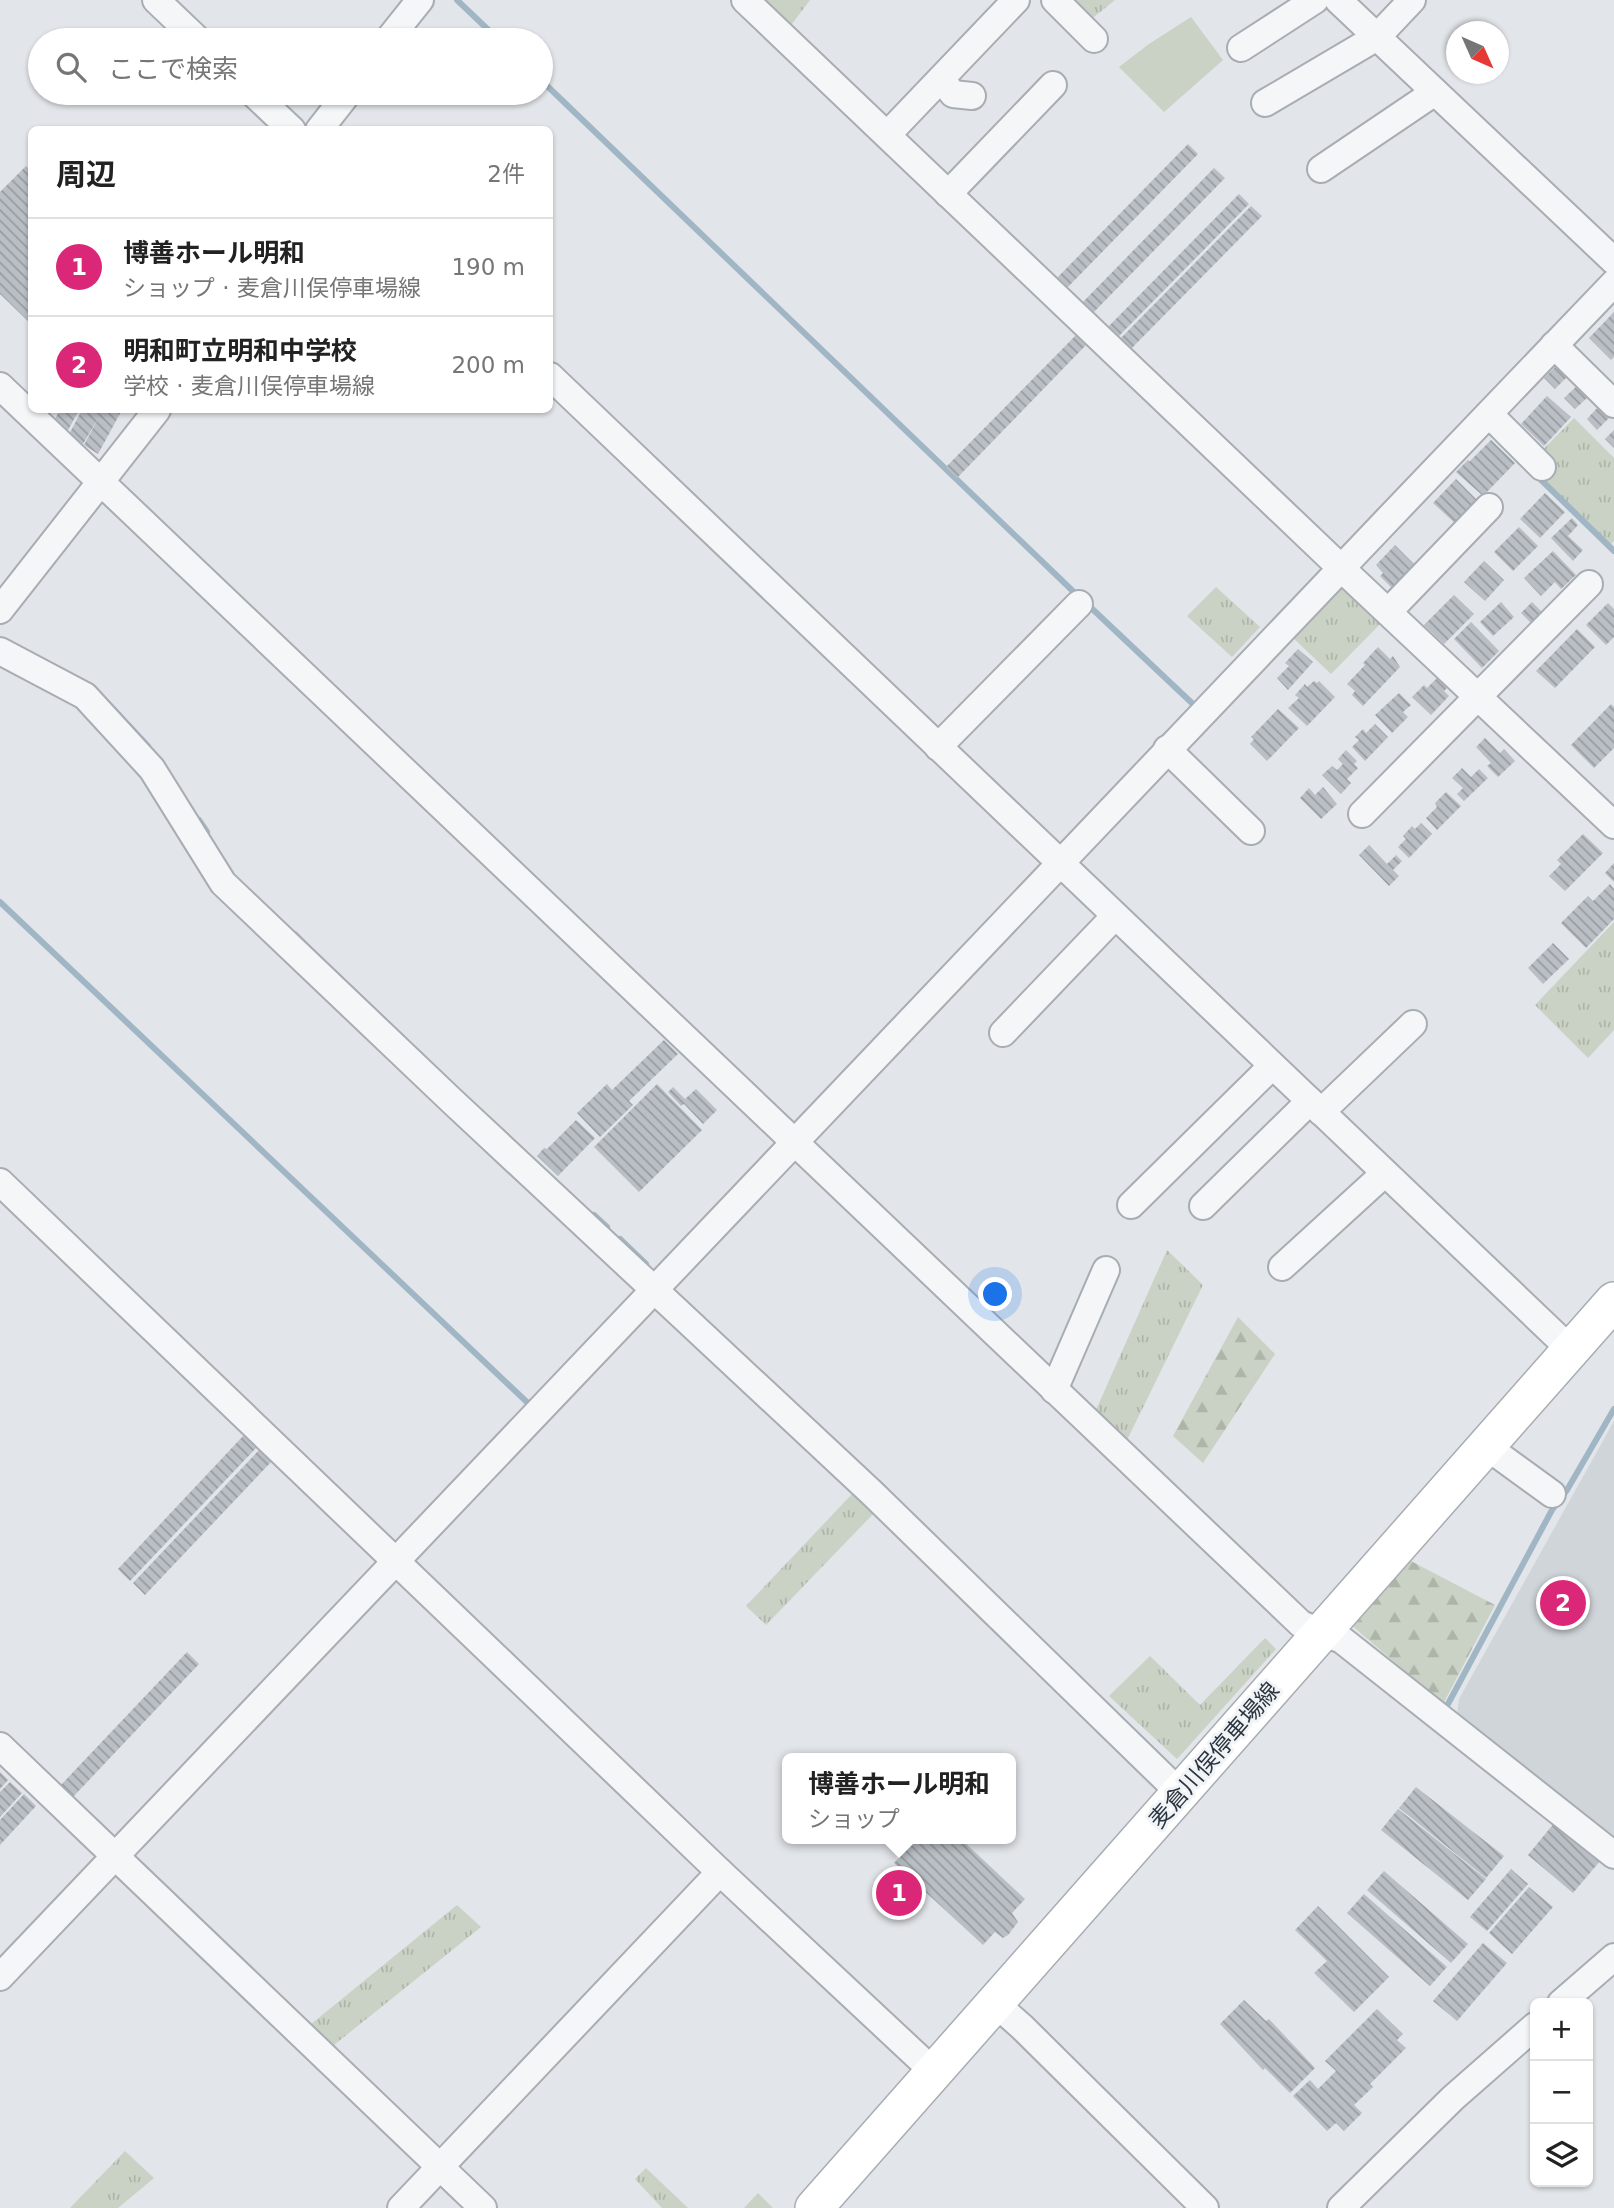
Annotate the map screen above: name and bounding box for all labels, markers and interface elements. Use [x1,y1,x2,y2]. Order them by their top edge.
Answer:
north arrow [1446,21,1509,84]
search box [28,28,553,105]
icon: search [52,48,90,86]
text: ここで検索 [108,54,238,84]
text: 周辺 [56,157,116,192]
text: 2件 [487,161,525,187]
text: 博善ホール明和 [123,238,305,268]
text: 1 [71,254,87,280]
text: 190 m [451,254,525,280]
text: ショップ · 麦倉川俣停車場線 [123,275,421,301]
text: 明和町立明和中学校 [123,336,357,366]
text: 2 [71,352,87,378]
text: 200 m [451,352,525,378]
text: 学校 · 麦倉川俣停車場線 [123,373,375,399]
your location [978,1277,1012,1311]
pin: 2 [1540,1577,1586,1629]
street label: 麦倉川俣停車場線 [1144,1677,1284,1833]
popup [782,1753,1016,1844]
text: 博善ホール明和 [808,1769,990,1799]
text: ショップ [808,1806,900,1832]
pin: 1 [876,1867,922,1919]
map controls [1530,1998,1593,2187]
button: + [1530,1998,1593,2061]
button: − [1530,2061,1593,2124]
button: layers [1530,2124,1593,2187]

